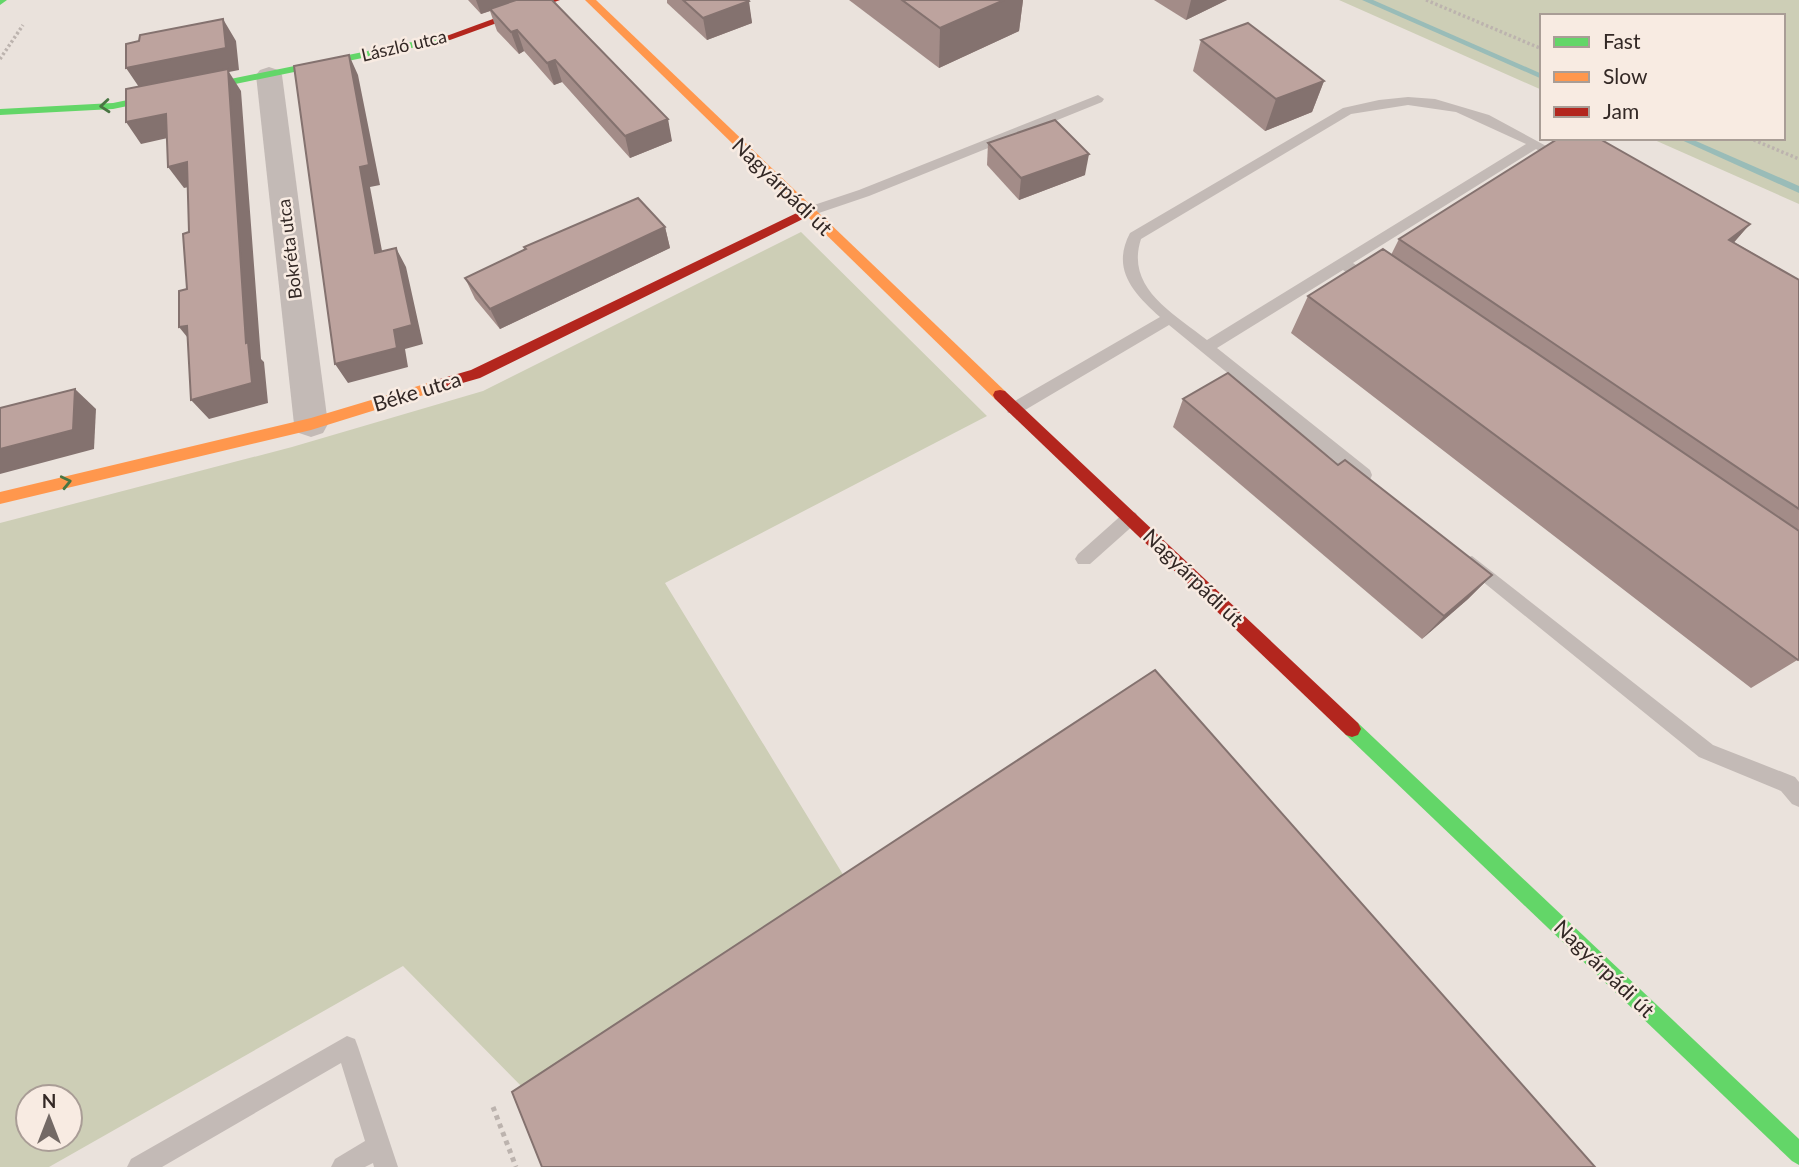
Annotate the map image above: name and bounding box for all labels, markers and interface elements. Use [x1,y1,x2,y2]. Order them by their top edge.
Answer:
legend [1540,14,1785,140]
street label: László utca [359,25,449,66]
text: Fast [1603,28,1641,53]
text: Slow [1603,63,1648,88]
one-way arrow [100,98,111,113]
text: Jam [1603,98,1639,123]
street label: Nagyárpádi út [728,132,839,240]
street label: Bokréta utca [272,198,306,300]
street label: Béke utca [370,365,464,416]
one-way arrow [60,476,72,490]
street label: Nagyárpádi út [1139,523,1250,631]
street label: Nagyárpádi út [1550,914,1661,1022]
north arrow [14,1083,84,1153]
text: N [42,1089,56,1112]

